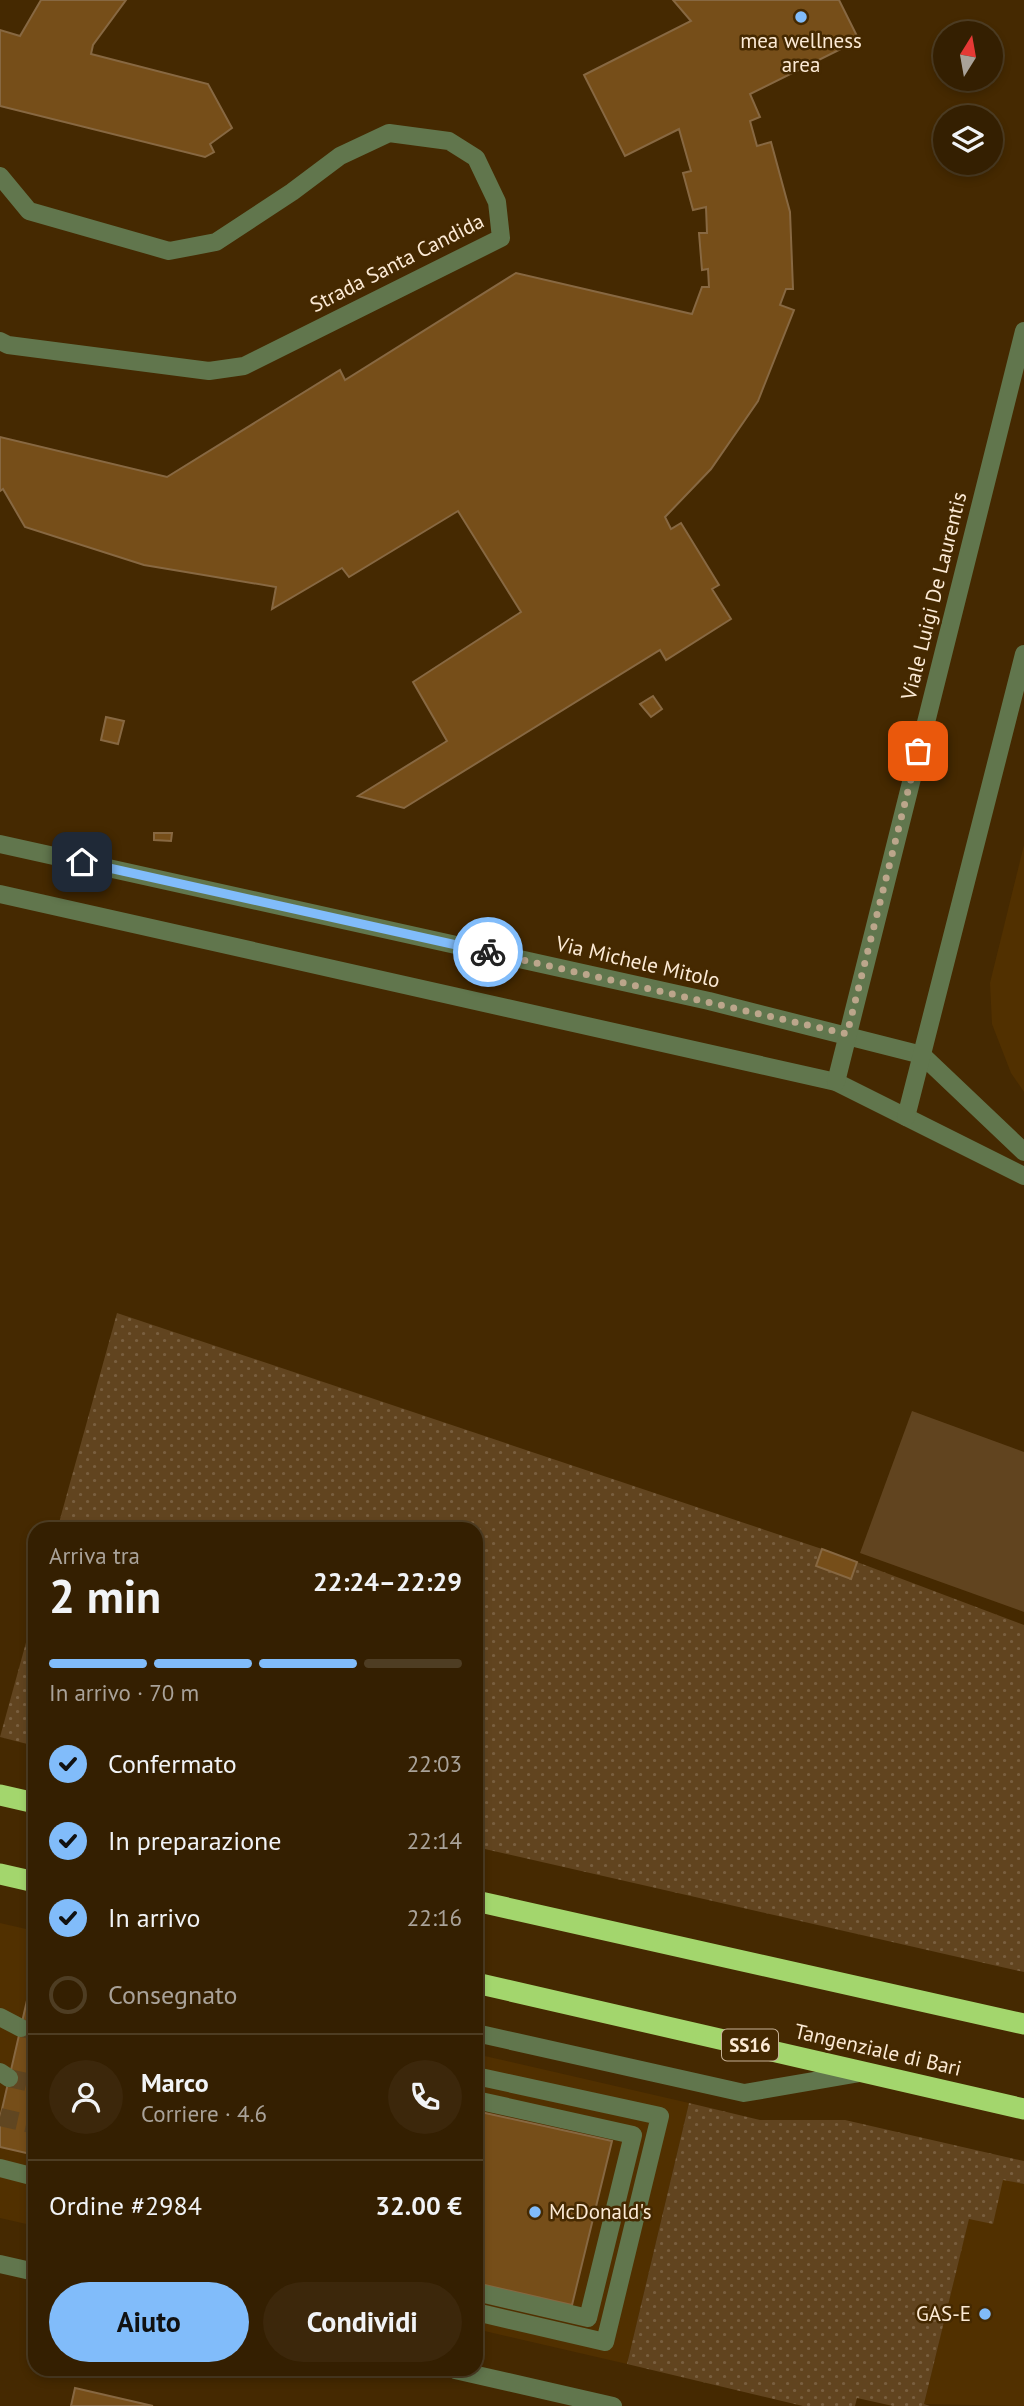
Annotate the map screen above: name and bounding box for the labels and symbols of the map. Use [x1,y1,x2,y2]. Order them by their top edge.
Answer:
marker: mea wellness area [793,9,809,25]
north arrow [933,21,1003,91]
place label: mea wellness area [740,27,862,78]
street label: Strada Santa Candida [305,207,488,318]
street label: Viale Luigi De Laurentis [894,489,972,704]
pin [888,721,948,781]
pin [52,832,112,892]
courier [453,917,523,987]
street label: Via Michele Mitolo [552,929,723,994]
street label: Tangenziale di Bari [792,2017,964,2082]
road number: SS16 [722,2030,778,2060]
place label: McDonald's [549,2198,652,2225]
marker: McDonald's [527,2204,543,2220]
place label: GAS-E [916,2300,971,2327]
marker: GAS-E [977,2306,993,2322]

